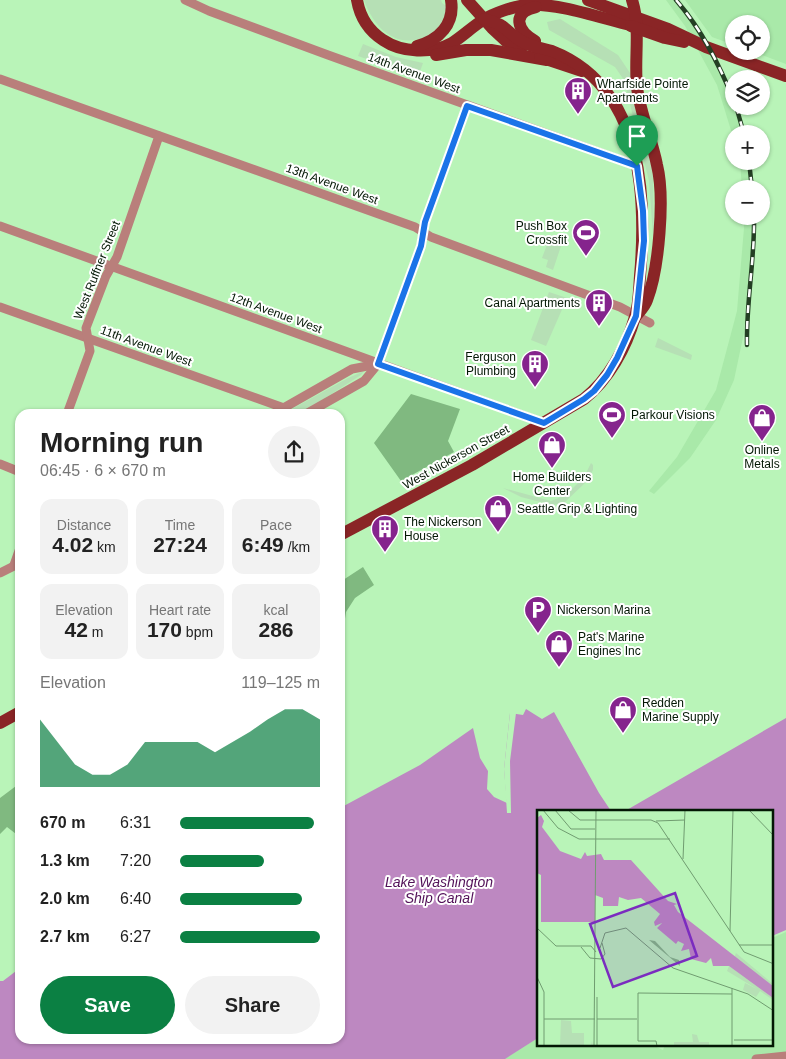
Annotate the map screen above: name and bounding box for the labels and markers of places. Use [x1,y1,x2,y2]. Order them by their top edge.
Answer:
building icon: Wharfside Pointe Apartments [563,76,593,115]
place label: Wharfside Pointe Apartments [597,77,689,105]
pin [616,115,658,166]
sports icon: Push Box Crossfit [571,218,601,257]
place label: Push Box Crossfit [516,219,568,247]
building icon: Canal Apartments [584,288,614,327]
place label: Canal Apartments [485,296,580,310]
building icon: Ferguson Plumbing [520,349,550,388]
place label: Ferguson Plumbing [465,350,516,378]
sports icon: Parkour Visions [597,400,627,439]
shop icon: Online Metals [747,403,777,442]
place label: Parkour Visions [631,408,715,422]
shop icon: Home Builders Center [537,430,567,469]
place label: Online Metals [744,443,780,471]
place label: Home Builders Center [513,470,591,498]
shop icon: Seattle Grip & Lighting [483,494,513,533]
place label: Seattle Grip & Lighting [517,502,637,516]
building icon: The Nickerson House [370,514,400,553]
place label: The Nickerson House [404,515,481,543]
parking icon: Nickerson Marina [523,595,553,634]
place label: Nickerson Marina [557,603,651,617]
shop icon: Pat's Marine Engines Inc [544,629,574,668]
place label: Pat's Marine Engines Inc [578,630,645,658]
shop icon: Redden Marine Supply [608,695,638,734]
place label: Redden Marine Supply [642,696,719,724]

